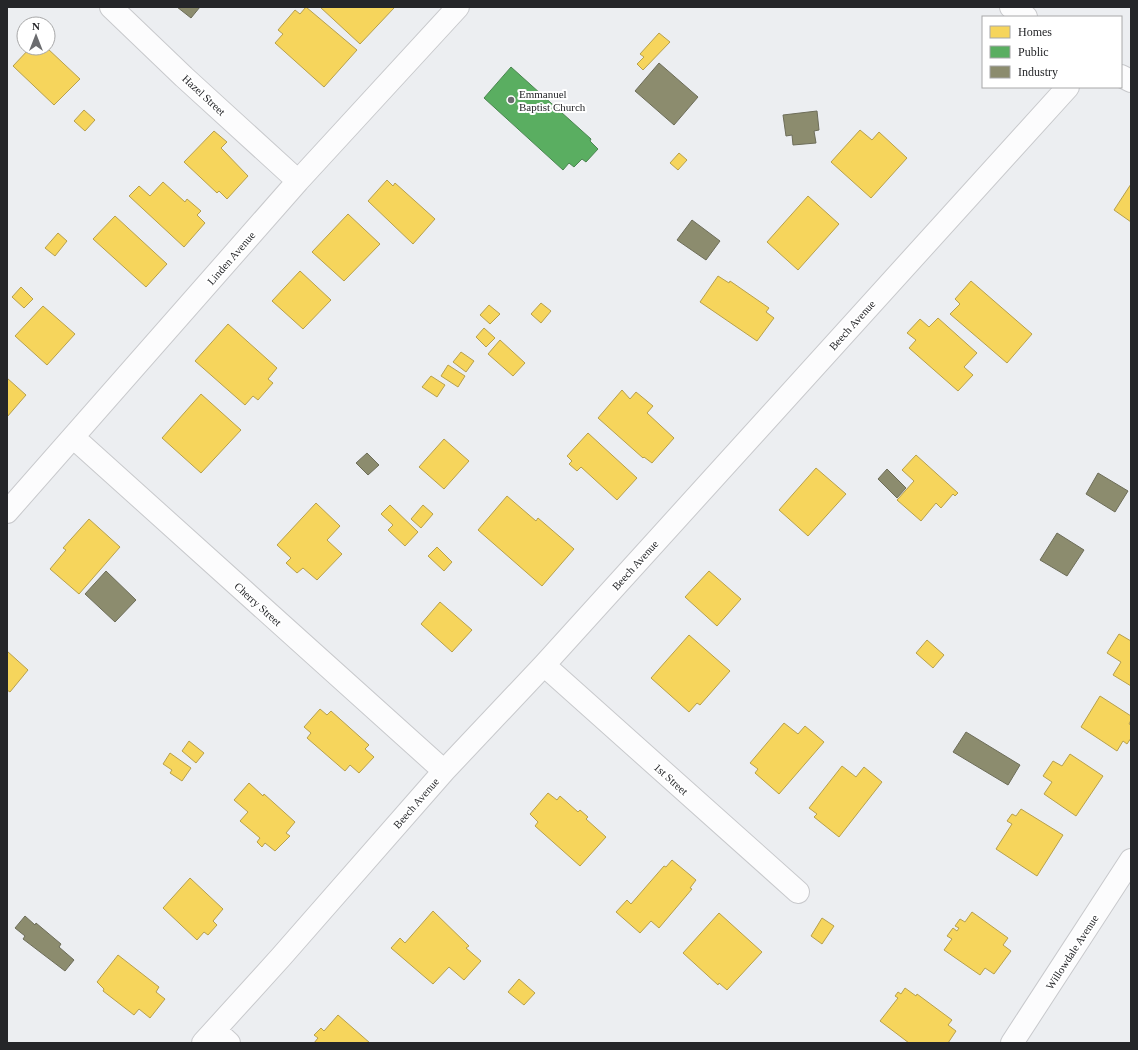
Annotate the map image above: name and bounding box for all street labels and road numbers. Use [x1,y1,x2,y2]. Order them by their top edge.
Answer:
street label: Hazel Street [180,72,228,118]
street label: Linden Avenue [205,229,257,287]
street label: Beech Avenue [826,297,878,352]
street label: Beech Avenue [609,537,661,592]
street label: Cherry Street [232,580,284,628]
street label: 1st Street [652,761,690,797]
street label: Beech Avenue [391,775,441,831]
street label: Willowdale Avenue [1043,912,1101,992]

